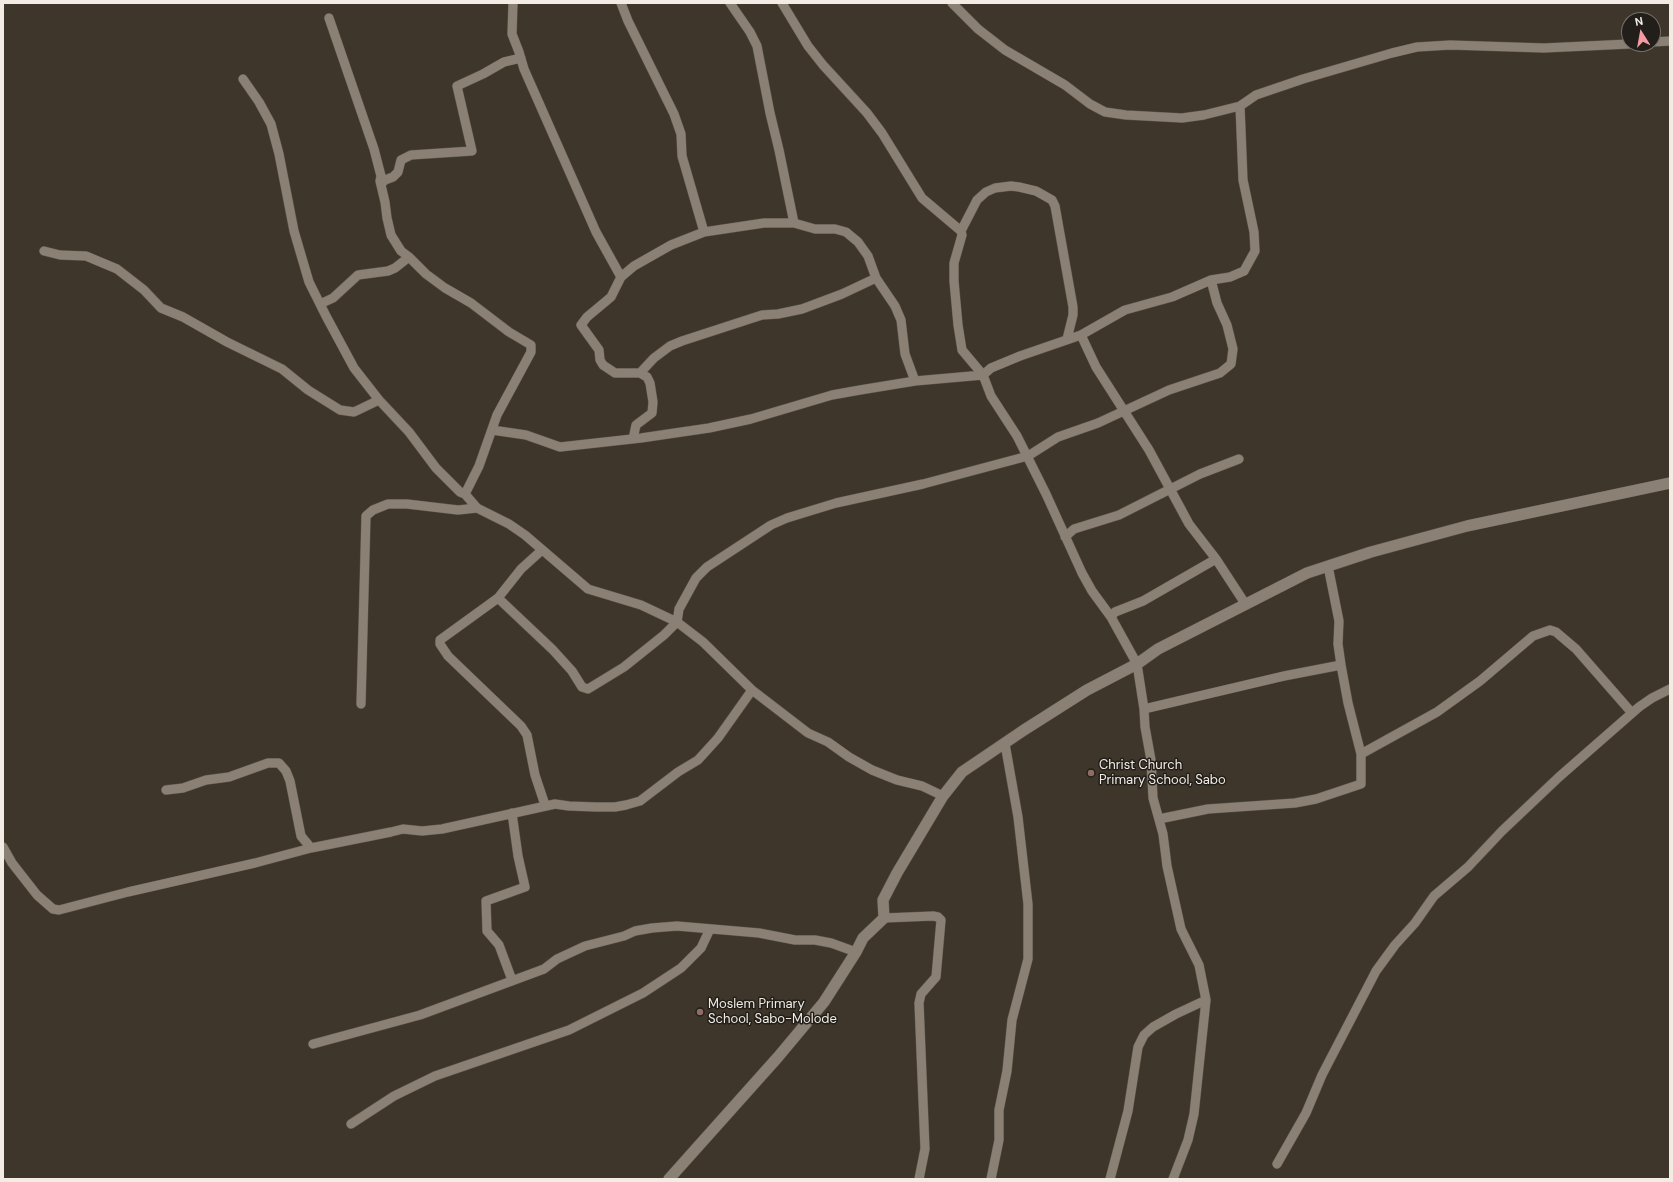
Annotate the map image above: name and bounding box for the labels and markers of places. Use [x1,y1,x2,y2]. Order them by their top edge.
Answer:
place label: Christ Church Primary School, Sabo [1099,758,1226,789]
marker: Christ Church Primary School, Sabo [1086,768,1096,778]
place label: Moslem Primary School, Sabo-Molode [708,997,837,1028]
marker: Moslem Primary School, Sabo-Molode [695,1007,705,1017]

